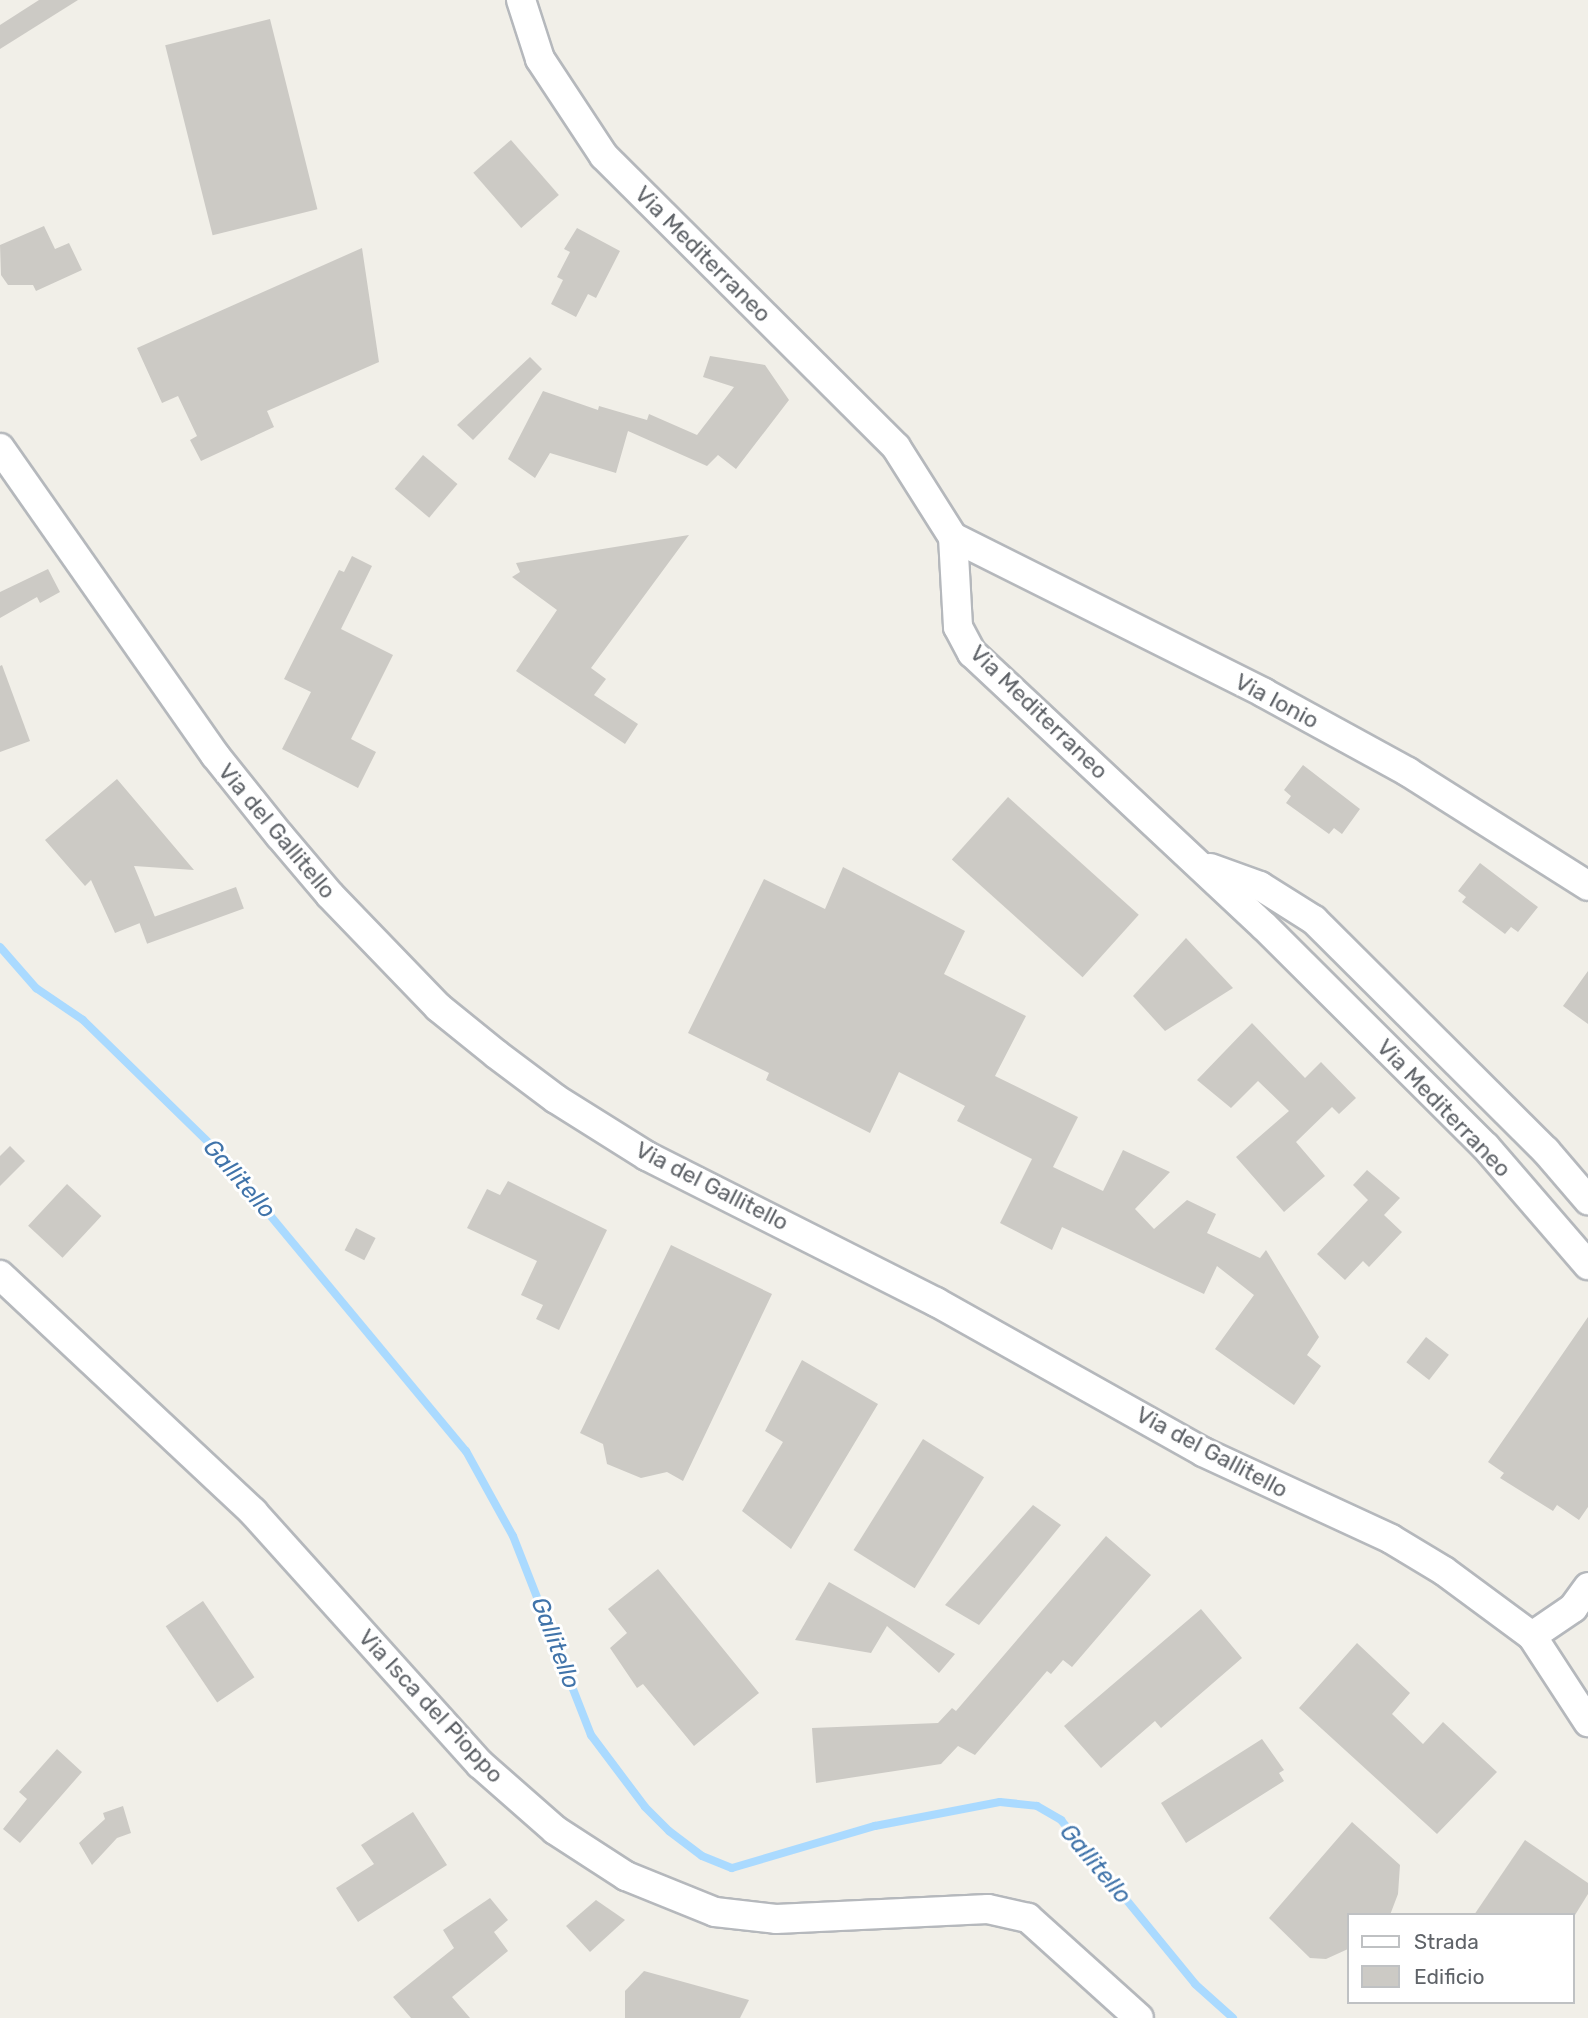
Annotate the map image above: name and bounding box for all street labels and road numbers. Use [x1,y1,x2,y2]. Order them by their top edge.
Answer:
street label: Via Mediterraneo [629,180,777,328]
street label: Via Mediterraneo [964,639,1114,785]
street label: Via Ionio [1230,667,1324,735]
street label: Via del Gallitello [212,758,342,904]
street label: Via Mediterraneo [1371,1033,1517,1183]
street label: Via del Gallitello [631,1136,793,1236]
street label: Via del Gallitello [1131,1400,1293,1504]
street label: Via Isca del Pioppo [353,1624,509,1788]

